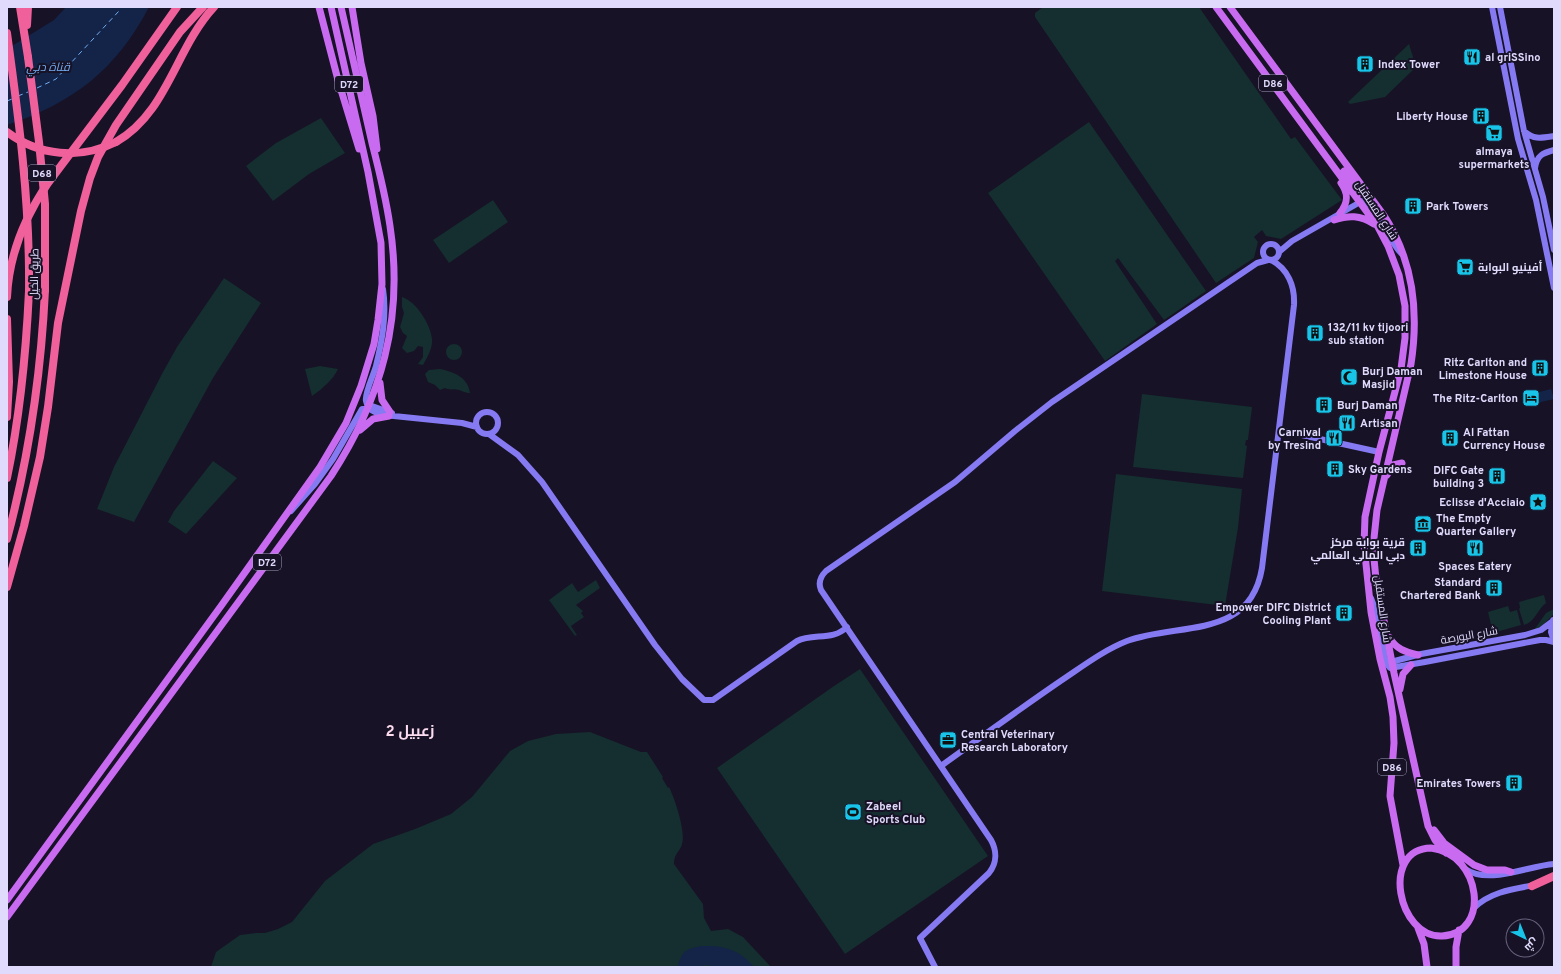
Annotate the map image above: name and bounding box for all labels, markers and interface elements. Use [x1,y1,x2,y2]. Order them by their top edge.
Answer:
restaurant icon: al griSSino [1462,47,1482,67]
place label: al griSSino [1485,51,1541,65]
building icon: Index Tower [1355,54,1375,74]
place label: Index Tower [1378,58,1440,72]
water label: قناة دبي [26,60,71,77]
road number: D86 [1259,75,1287,91]
road number: D72 [335,76,363,92]
building icon: Liberty House [1471,106,1491,126]
place label: Liberty House [1396,110,1468,124]
supermarket icon: almaya supermarkets [1484,123,1504,143]
place label: almaya supermarkets [1459,145,1529,172]
road number: D68 [28,165,56,181]
street label: شارع المستقبل [1352,178,1401,243]
building icon: Park Towers [1403,196,1423,216]
place label: Park Towers [1426,200,1488,214]
street label: طريق الخيل [28,248,42,300]
supermarket icon: أفينيو البوابة [1455,257,1475,277]
place label: أفينيو البوابة [1478,260,1543,275]
place label: 132/11 kv tijoori sub station [1328,321,1408,348]
building icon: 132/11 kv tijoori sub station [1305,323,1325,343]
place label: Ritz Carlton and Limestone House [1439,356,1527,383]
building icon: Ritz Carlton and Limestone House [1530,358,1550,378]
place label: Burj Daman Masjid [1362,365,1423,392]
mosque icon: Burj Daman Masjid [1339,367,1359,387]
hotel icon: The Ritz-Carlton [1521,388,1541,408]
place label: The Ritz-Carlton [1433,392,1518,406]
building icon: Burj Daman [1314,395,1334,415]
place label: Burj Daman [1337,399,1398,413]
restaurant icon: Artisan [1337,413,1357,433]
place label: Artisan [1360,417,1398,431]
place label: Carnival by Tresind [1268,426,1321,453]
place label: Al Fattan Currency House [1463,426,1545,453]
restaurant icon: Carnival by Tresind [1324,428,1344,448]
building icon: Al Fattan Currency House [1440,428,1460,448]
building icon: Sky Gardens [1325,459,1345,479]
place label: Sky Gardens [1348,463,1412,477]
place label: DIFC Gate building 3 [1433,464,1484,491]
building icon: DIFC Gate building 3 [1487,466,1507,486]
place icon: Eclisse d'Acciaio [1528,492,1548,512]
place label: Eclisse d'Acciaio [1439,496,1525,510]
place label: The Empty Quarter Gallery [1436,512,1516,539]
museum icon: The Empty Quarter Gallery [1413,514,1433,534]
place label: قرية بوابة مركز دبي المالي العالمي [1310,536,1405,565]
building icon: قرية بوابة مركز دبي المالي العالمي [1408,538,1428,558]
restaurant icon: Spaces Eatery [1465,538,1485,558]
road number: D72 [253,554,281,570]
place label: Spaces Eatery [1438,560,1512,574]
street label: شارع المستقبل [1370,575,1394,644]
place label: Standard Chartered Bank [1400,576,1481,603]
building icon: Standard Chartered Bank [1484,578,1504,598]
place label: Empower DIFC District Cooling Plant [1215,601,1331,628]
building icon: Empower DIFC District Cooling Plant [1334,603,1354,623]
street label: شارع البورصة [1440,624,1499,648]
district label: زعبيل 2 [386,723,434,742]
place label: Central Veterinary Research Laboratory [961,728,1068,755]
office icon: Central Veterinary Research Laboratory [938,730,958,750]
road number: D86 [1378,759,1406,775]
building icon: Emirates Towers [1504,773,1524,793]
place label: Emirates Towers [1417,777,1501,791]
place label: Zabeel Sports Club [866,800,925,827]
sports icon: Zabeel Sports Club [843,802,863,822]
north arrow [1505,918,1545,958]
text: ش [1521,935,1541,955]

